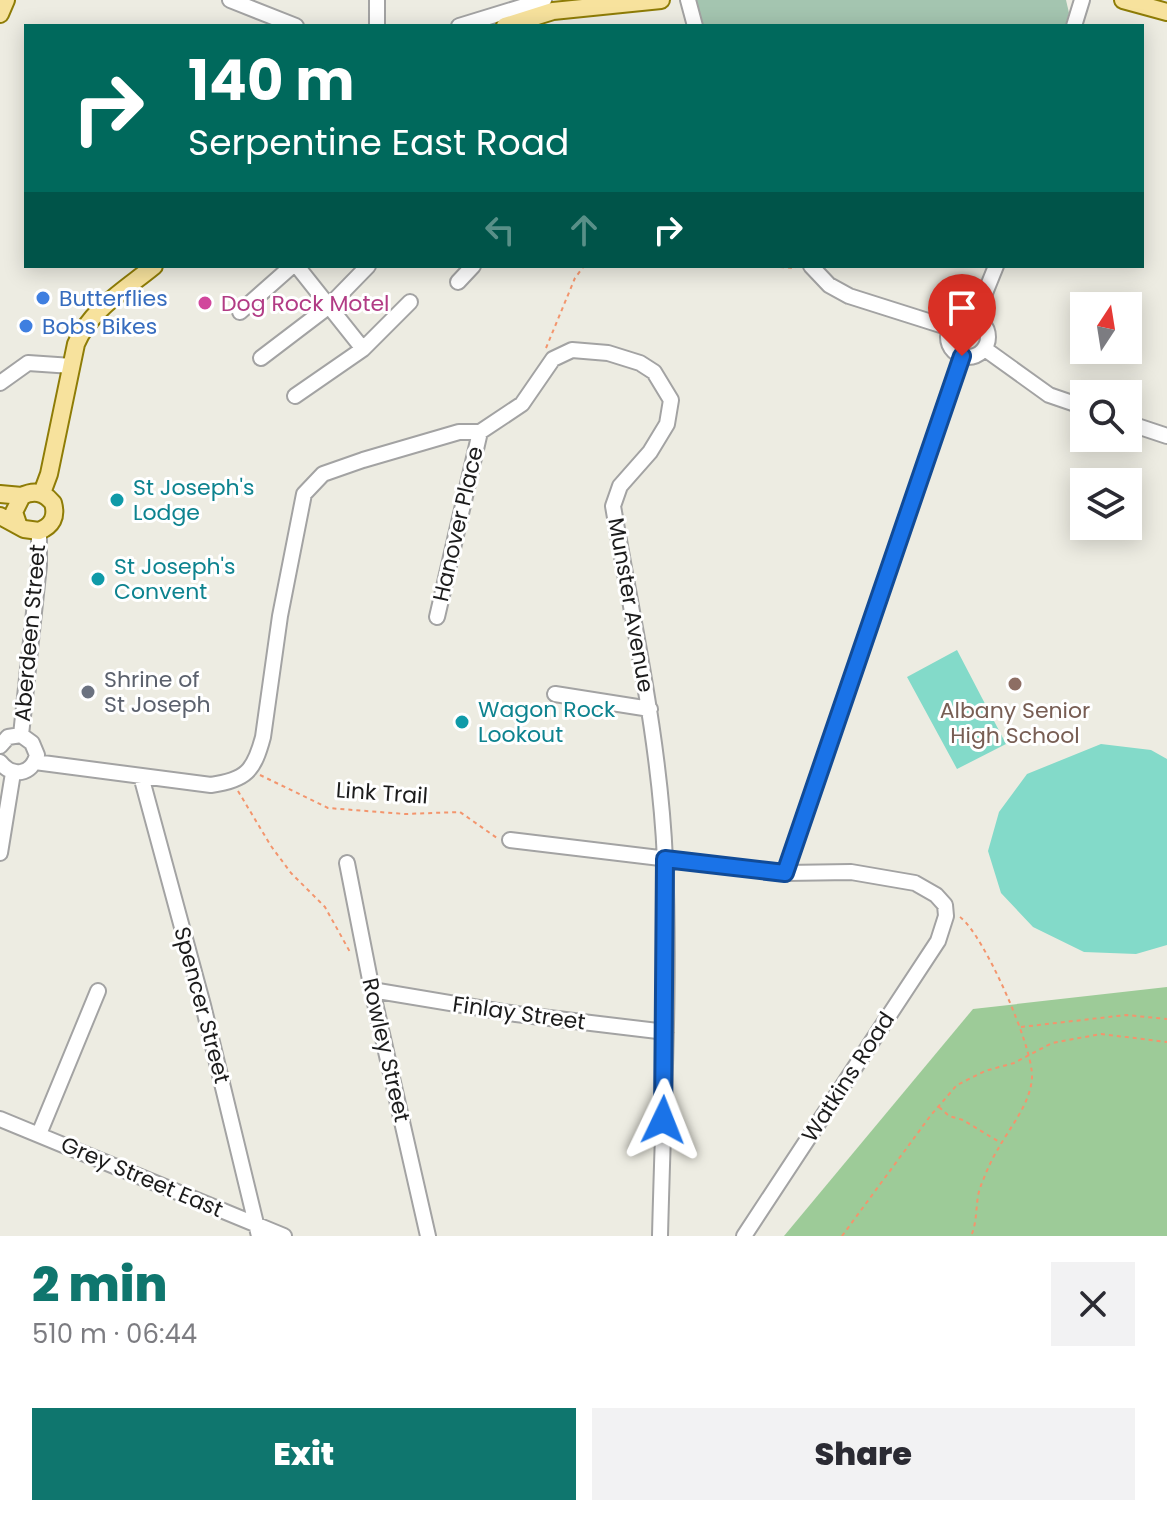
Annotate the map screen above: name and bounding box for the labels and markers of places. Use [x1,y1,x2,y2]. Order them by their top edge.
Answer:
pin [928,274,996,356]
place label: Butterflies [59,283,168,314]
place label: Dog Rock Motel [221,288,389,319]
marker: Butterflies [34,289,52,307]
marker: Dog Rock Motel [196,294,214,312]
place label: Bobs Bikes [42,311,157,342]
marker: Bobs Bikes [17,317,35,335]
place label: St Joseph's Lodge [133,472,255,528]
marker: St Joseph's Lodge [108,491,126,509]
place label: St Joseph's Convent [114,551,236,607]
marker: St Joseph's Convent [89,570,107,588]
place label: Shrine of St Joseph [104,664,211,720]
marker: Albany Senior High School [1006,675,1024,693]
marker: Shrine of St Joseph [79,683,97,701]
place label: Wagon Rock Lookout [478,694,616,750]
place label: Albany Senior High School [940,695,1090,751]
marker: Wagon Rock Lookout [453,713,471,731]

